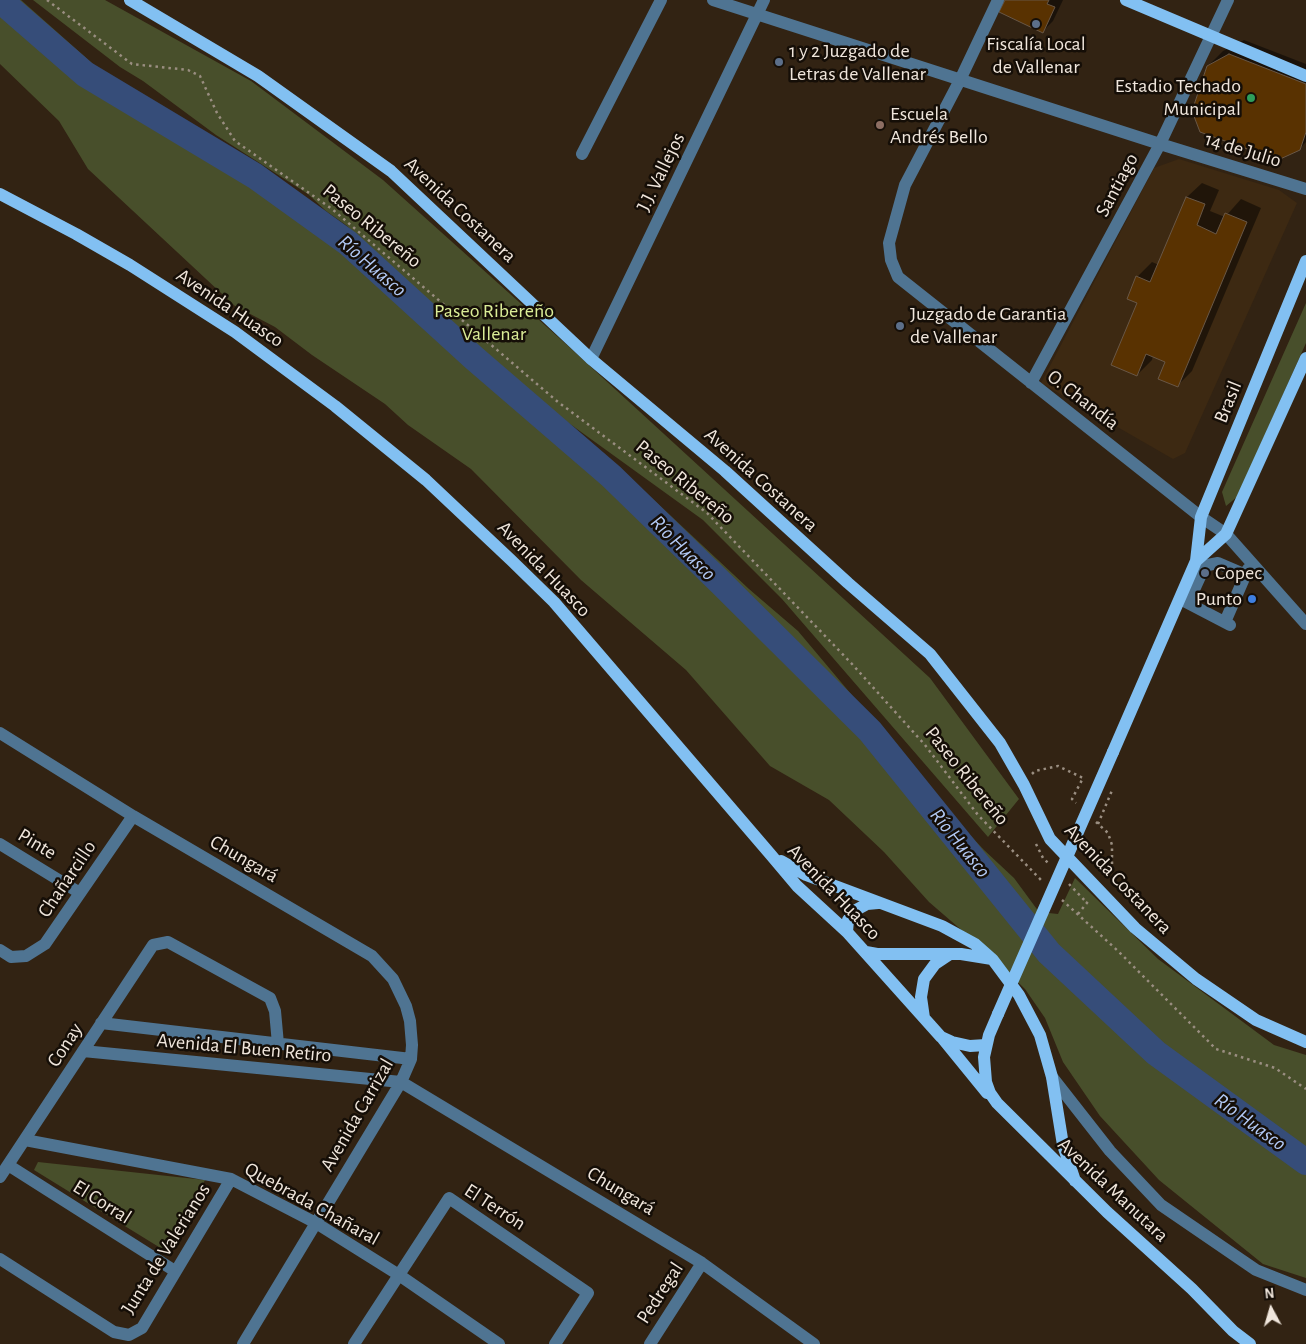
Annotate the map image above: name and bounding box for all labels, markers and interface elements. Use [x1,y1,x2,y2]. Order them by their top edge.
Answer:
marker: Fiscalía Local de Vallenar [1030,18,1042,30]
place label: Fiscalía Local de Vallenar [986,32,1086,79]
place label: 1 y 2 Juzgado de Letras de Vallenar [789,39,926,86]
marker: 1 y 2 Juzgado de Letras de Vallenar [773,56,785,68]
place label: Estadio Techado Municipal [1115,74,1241,121]
marker: Estadio Techado Municipal [1245,92,1257,104]
place label: Escuela Andrés Bello [890,102,988,149]
marker: Escuela Andrés Bello [874,119,886,131]
street label: 14 de Julio [1202,127,1284,173]
street label: J.J. Vallejos [632,129,690,215]
street label: Santiago [1090,149,1144,221]
street label: Avenida Costanera [399,152,521,268]
street label: Paseo Ribereño [318,179,426,273]
water label: Río Huasco [333,229,411,303]
street label: Avenida Huasco [172,263,288,353]
park label: Paseo Ribereño Vallenar [434,299,554,346]
place label: Juzgado de Garantia de Vallenar [910,302,1066,349]
marker: Juzgado de Garantia de Vallenar [894,320,906,332]
street label: O. Chandía [1042,365,1124,435]
street label: Brasil [1209,377,1247,427]
street label: Avenida Costanera [699,423,823,537]
street label: Paseo Ribereño [631,435,739,529]
water label: Río Huasco [645,510,721,586]
street label: Avenida Huasco [492,516,596,622]
place label: Copec [1215,561,1262,585]
marker: Copec [1199,567,1211,579]
place label: Punto [1196,587,1242,611]
marker: Punto [1246,593,1258,605]
street label: Paseo Ribereño [920,722,1014,830]
water label: Río Huasco [924,803,996,883]
street label: Avenida Costanera [1059,819,1177,939]
street label: Pinte [13,823,61,865]
street label: Chungará [205,830,283,888]
street label: Chañarcillo [32,836,102,922]
street label: Avenida Huasco [782,839,886,945]
street label: Conay [42,1019,88,1071]
street label: Avenida El Buen Retiro [156,1028,332,1068]
street label: Avenida Carrizal [315,1054,399,1176]
water label: Río Huasco [1209,1088,1291,1156]
street label: Avenida Manutara [1053,1133,1173,1247]
street label: Quebrada Chañaral [240,1157,384,1251]
street label: Chungará [583,1161,659,1221]
street label: El Corral [68,1175,136,1229]
street label: El Terrón [460,1178,530,1236]
street label: Junta de Valerianos [116,1179,216,1319]
street label: Pedregal [631,1258,689,1328]
north arrow [1246,1284,1296,1334]
text: N [1264,1287,1275,1302]

